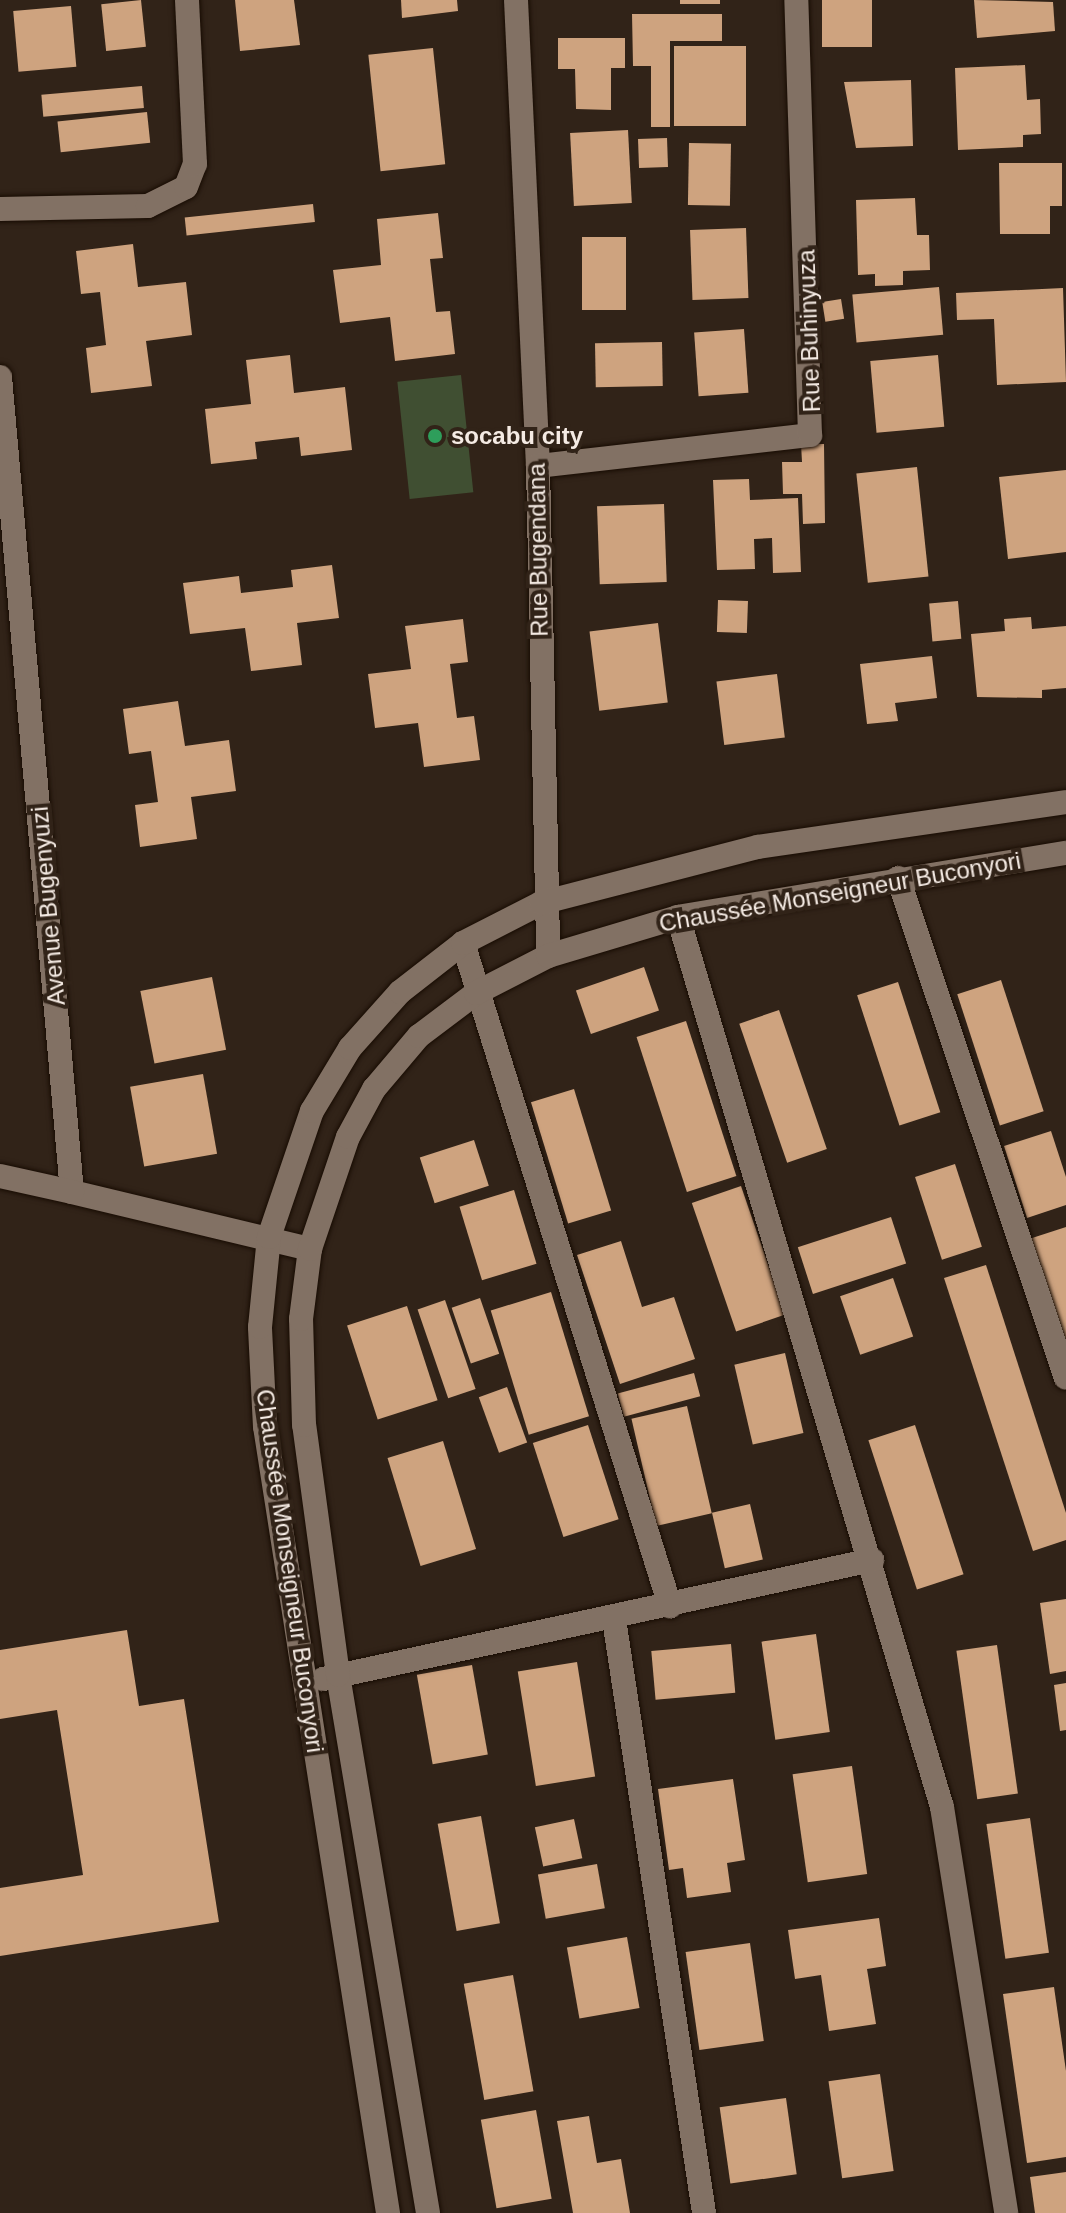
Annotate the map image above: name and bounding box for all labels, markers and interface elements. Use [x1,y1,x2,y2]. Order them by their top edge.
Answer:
street label: Rue Buhinyuza [792,249,826,413]
place label: socabu city [451,422,583,450]
marker: socabu city [426,427,444,445]
street label: Rue Bugendana [522,463,554,637]
street label: Avenue Bugenyuzi [25,805,71,1007]
street label: Chaussée Monseigneur Buconyori [657,846,1023,938]
street label: Chaussée Monseigneur Buconyori [250,1387,330,1755]

